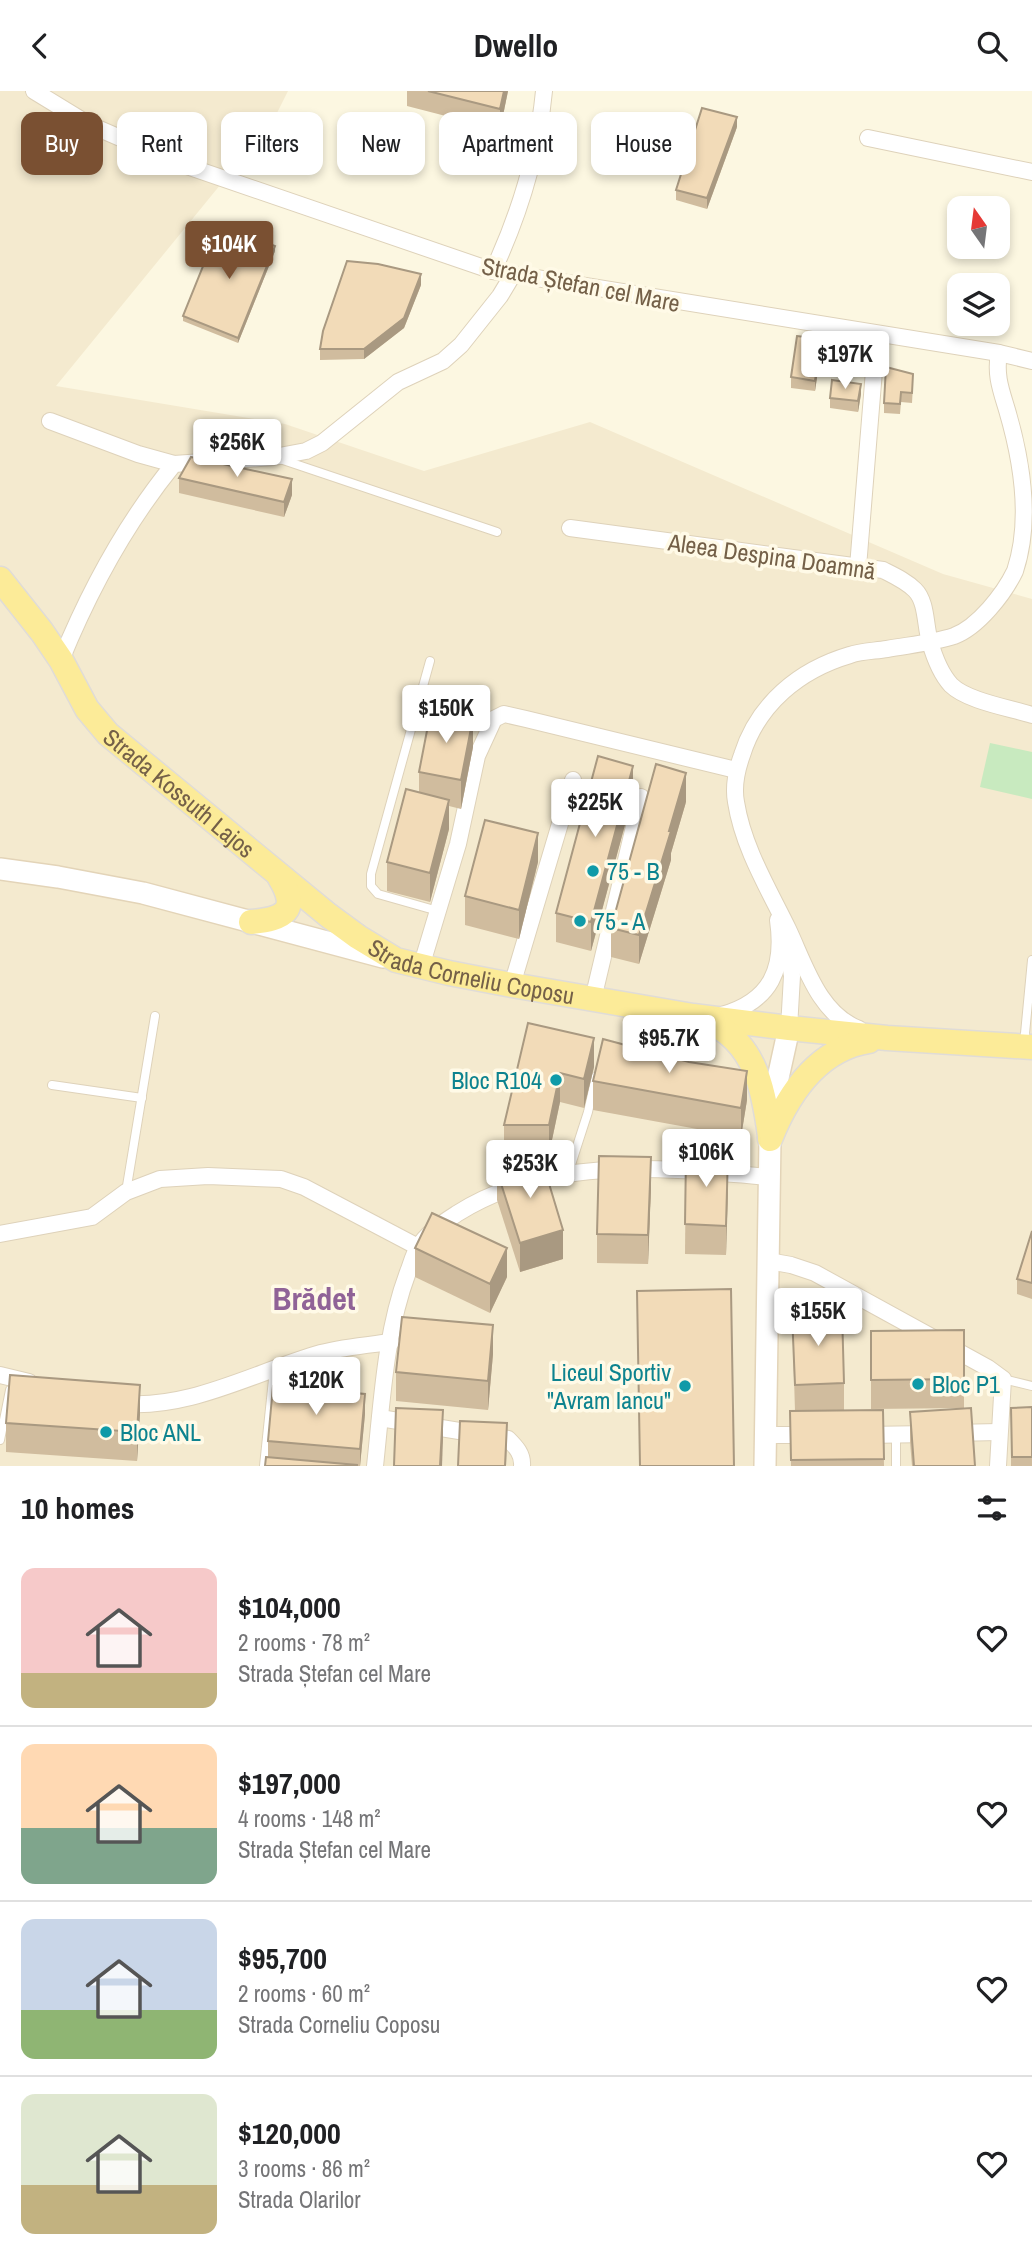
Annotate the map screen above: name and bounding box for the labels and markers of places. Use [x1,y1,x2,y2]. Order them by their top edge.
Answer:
pin: $104K [180,221,278,281]
pin: $197K [796,331,894,391]
pin: $256K [188,419,286,479]
pin: $150K [397,685,495,745]
pin: $225K [546,779,644,839]
place label: 75 - B [607,855,660,887]
marker: 75 - B [585,863,601,879]
place label: 75 - A [594,905,646,937]
marker: 75 - A [572,913,588,929]
pin: $95.7K [612,1016,726,1075]
place label: Bloc R104 [451,1064,542,1096]
marker: Bloc R104 [548,1072,564,1088]
pin: $106K [657,1129,755,1189]
pin: $253K [481,1141,579,1200]
pin: $155K [769,1289,867,1348]
place label: Liceul Sportiv "Avram Iancu" [547,1356,671,1416]
pin: $120K [267,1357,365,1417]
place label: Bloc P1 [932,1368,1000,1400]
marker: Bloc P1 [910,1376,926,1392]
marker: Liceul Sportiv "Avram Iancu" [677,1378,693,1394]
place label: Bloc ANL [120,1416,201,1448]
marker: Bloc ANL [98,1424,114,1440]

